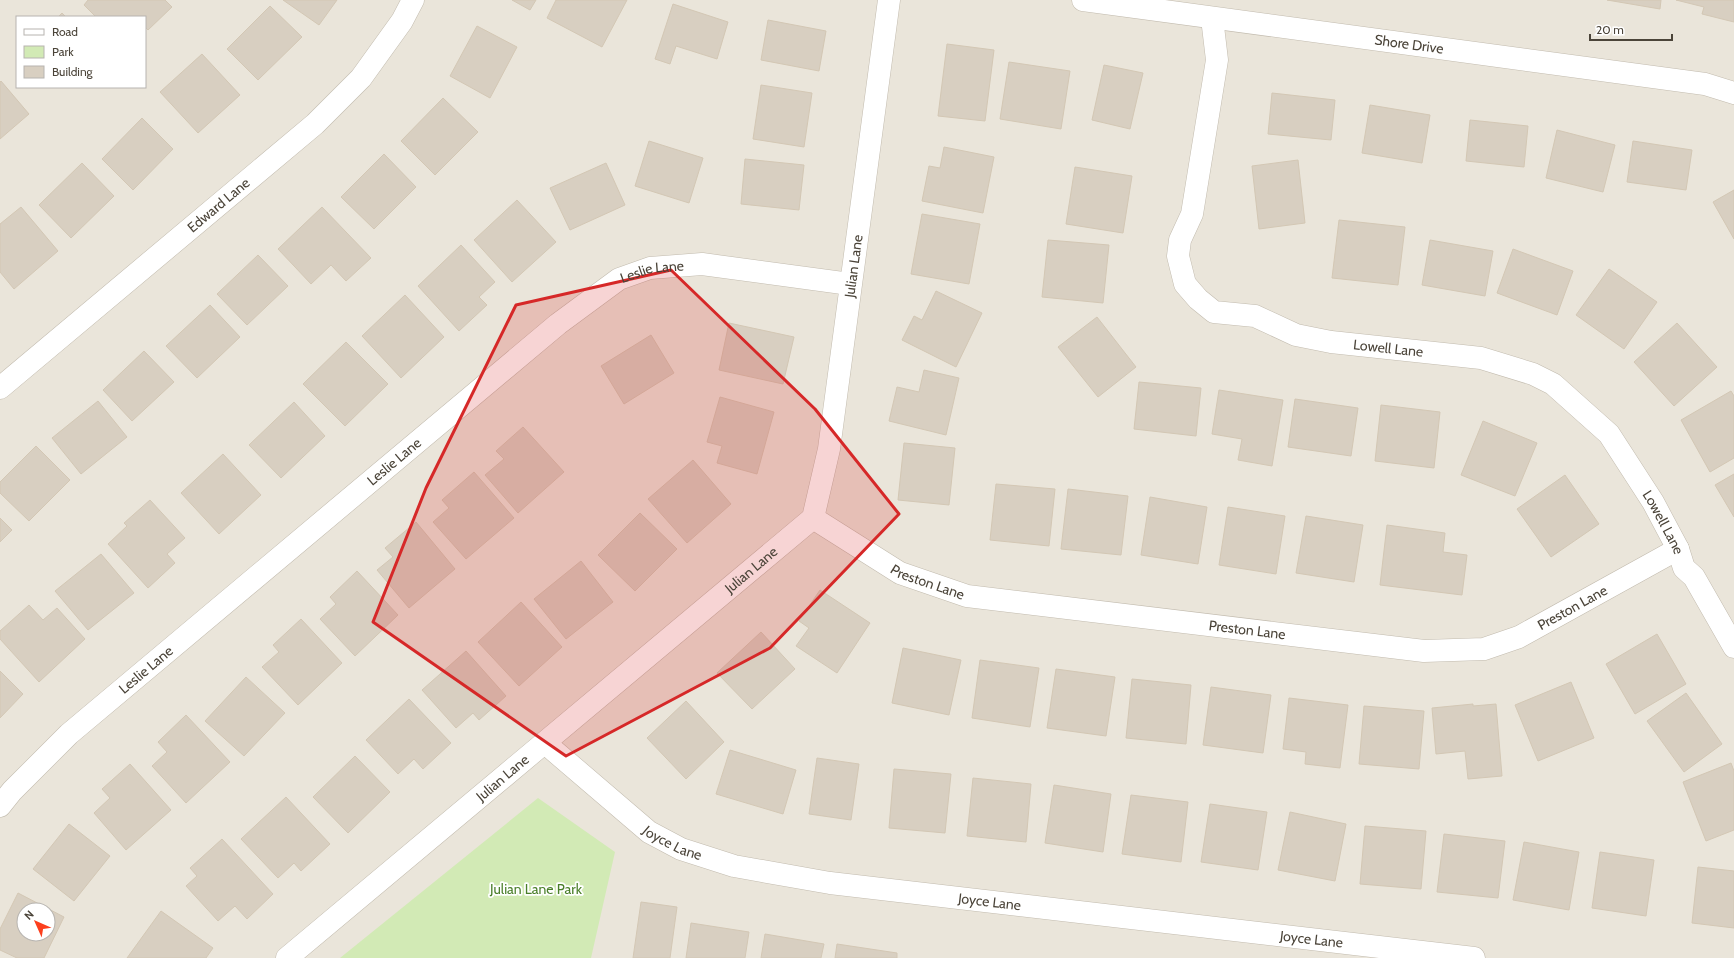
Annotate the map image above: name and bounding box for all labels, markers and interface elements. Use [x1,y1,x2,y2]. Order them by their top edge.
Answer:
legend [16,16,146,88]
scale bar [1590,16,1672,42]
text: 20 m [1596,22,1624,37]
text: Road [52,24,78,39]
street label: Shore Drive [1373,30,1445,58]
text: Park [52,44,74,59]
text: Building [52,64,94,79]
street label: Edward Lane [183,174,253,236]
street label: Julian Lane [840,234,867,300]
street label: Leslie Lane [618,256,685,287]
street label: Lowell Lane [1352,335,1424,361]
street label: Leslie Lane [363,434,425,489]
street label: Lowell Lane [1639,487,1688,556]
street label: Julian Lane [720,543,781,598]
street label: Preston Lane [887,560,967,603]
street label: Preston Lane [1534,581,1610,634]
street label: Preston Lane [1208,616,1287,643]
street label: Leslie Lane [115,642,177,697]
street label: Julian Lane [472,750,533,806]
street label: Joyce Lane [638,821,704,864]
park label: Julian Lane Park [489,880,583,898]
street label: Joyce Lane [956,889,1022,914]
north arrow [16,902,56,942]
text: N [21,907,37,923]
street label: Joyce Lane [1278,926,1344,952]

